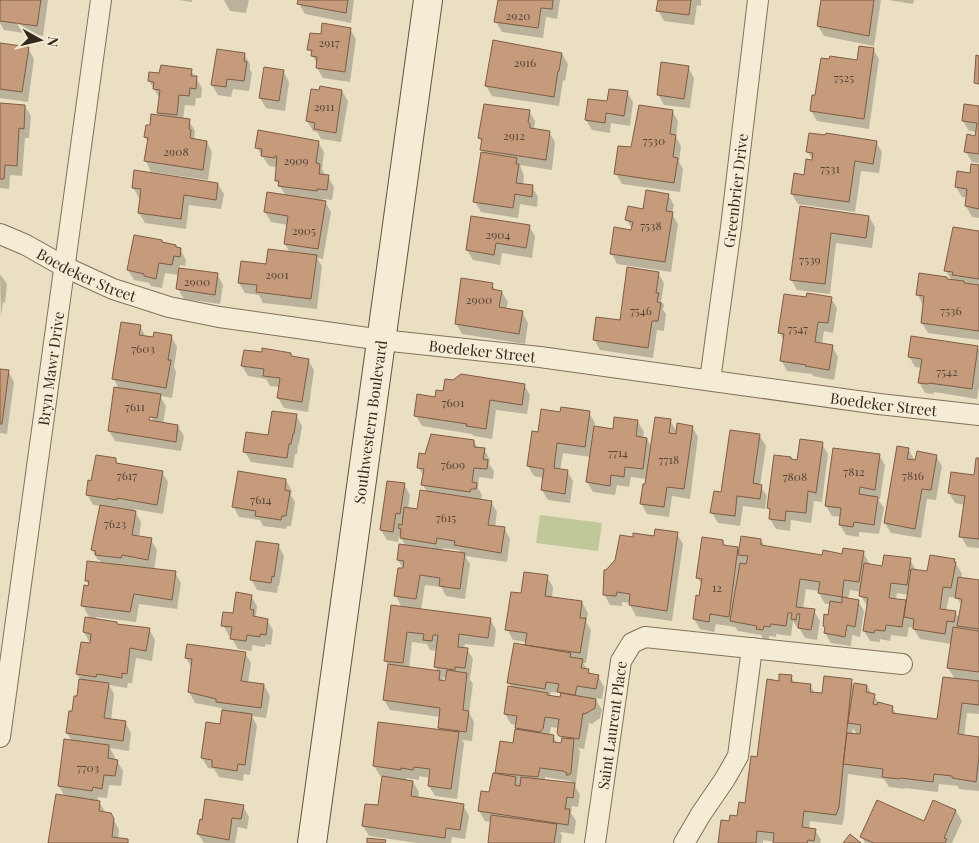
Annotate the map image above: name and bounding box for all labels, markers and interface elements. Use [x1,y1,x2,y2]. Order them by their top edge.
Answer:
house number: 2920 [506,7,530,23]
north arrow [15,15,65,65]
house number: 2917 [318,34,340,50]
text: N [43,36,63,48]
house number: 2916 [514,54,536,70]
house number: 7525 [834,69,854,85]
house number: 2911 [314,98,335,114]
house number: 2912 [503,127,525,143]
house number: 7530 [643,132,665,148]
street label: Greenbrier Drive [718,132,752,249]
house number: 2908 [163,143,189,159]
house number: 2909 [283,152,309,168]
house number: 7531 [820,160,840,176]
house number: 7538 [640,217,662,233]
house number: 2905 [292,222,316,238]
house number: 2904 [486,226,511,242]
street label: Boedeker Street [33,243,139,306]
house number: 7539 [799,251,821,267]
house number: 2901 [265,266,289,282]
house number: 2900 [184,273,210,289]
house number: 2900 [466,291,492,307]
house number: 7546 [630,302,652,318]
house number: 7536 [940,302,962,318]
street label: Bryn Mawr Drive [33,310,68,427]
house number: 7547 [788,320,808,336]
street label: Boedeker Street [428,335,537,367]
street label: Southwestern Boulevard [349,339,391,505]
house number: 7603 [131,340,155,356]
house number: 7542 [936,363,958,379]
street label: Boedeker Street [829,387,939,420]
house number: 7601 [442,394,465,410]
house number: 7611 [125,398,146,414]
house number: 7714 [608,444,628,460]
house number: 7718 [659,451,679,467]
house number: 7609 [441,456,465,472]
house number: 7812 [843,463,865,479]
house number: 7617 [117,467,137,483]
house number: 7816 [902,467,924,483]
house number: 7808 [783,468,807,484]
house number: 7614 [250,491,272,507]
house number: 7615 [436,509,456,525]
house number: 7623 [104,515,126,531]
house number: 12 [712,579,722,595]
street label: Saint Laurent Place [593,659,631,791]
house number: 7703 [77,759,99,775]

